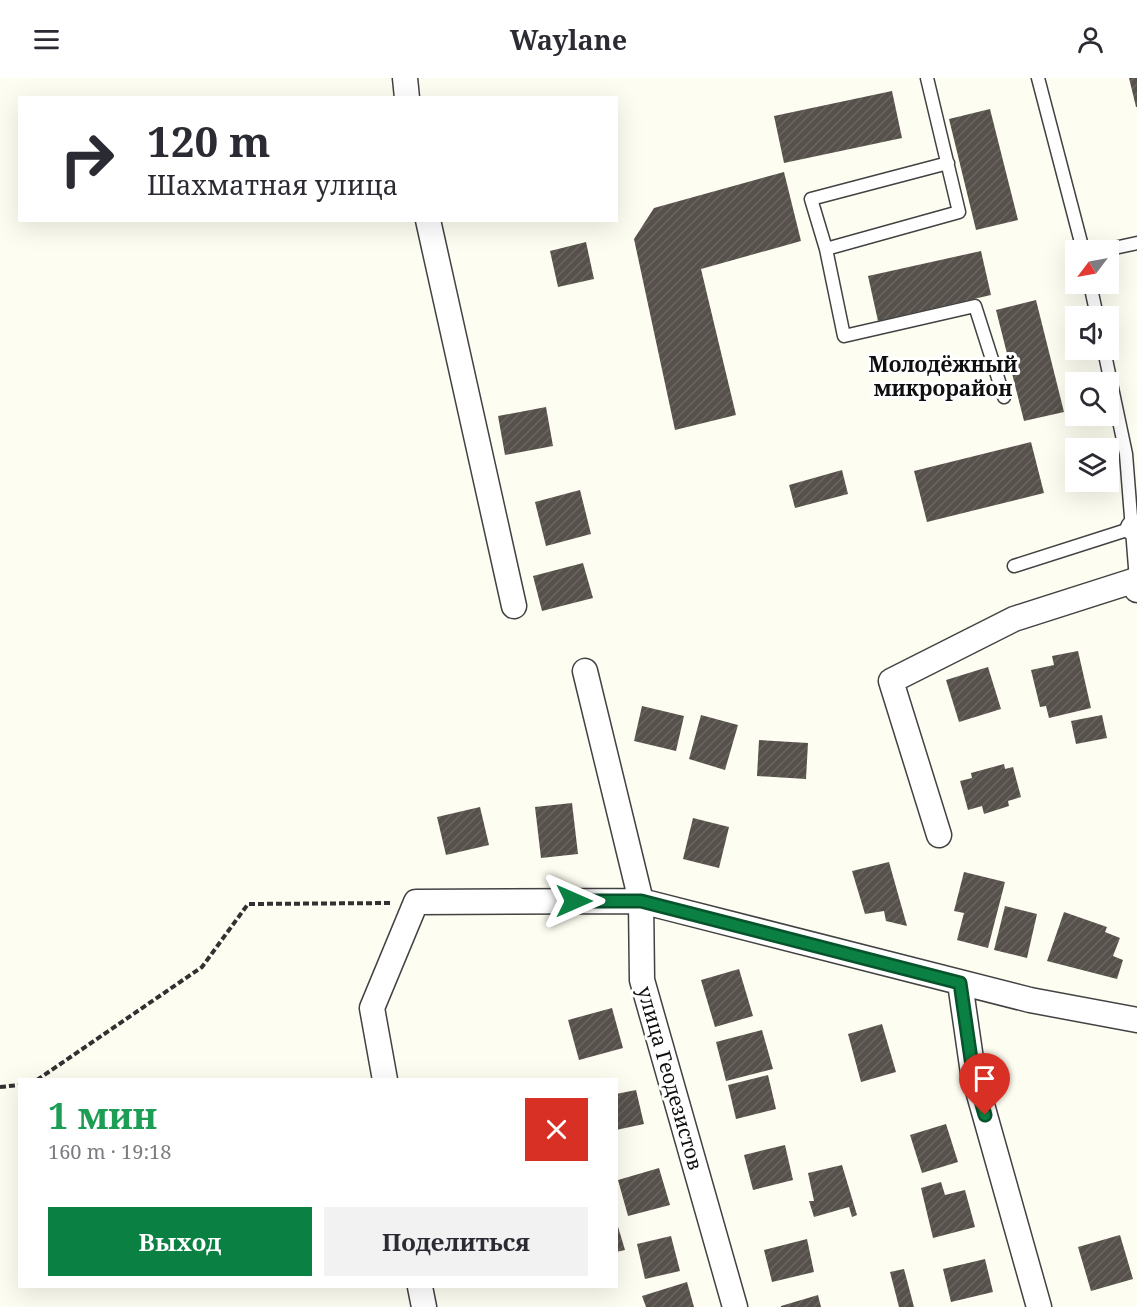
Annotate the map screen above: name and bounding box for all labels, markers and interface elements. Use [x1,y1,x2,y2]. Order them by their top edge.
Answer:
text: Waylane [510,21,627,58]
icon: menu [30,23,63,56]
icon: person [1074,23,1107,56]
text: 120 m [147,112,271,169]
icon: right [48,120,126,198]
text: Шахматная улица [147,166,398,203]
north arrow [1065,240,1119,294]
map controls [1065,240,1119,492]
button: sound [1065,306,1119,360]
district label: Молодёжный микрорайон [868,350,1018,402]
button: search [1065,372,1119,426]
button: layers [1065,438,1119,492]
position arrow [542,869,606,933]
street label: улица Геодезистов [631,983,710,1173]
pin [959,1053,1010,1115]
icon: arrive [968,1062,1001,1095]
text: 1 мин [48,1091,157,1140]
button: close [525,1098,588,1161]
text: 160 m · 19:18 [48,1138,171,1165]
button: Выход [48,1207,312,1276]
button: Поделиться [324,1207,588,1276]

